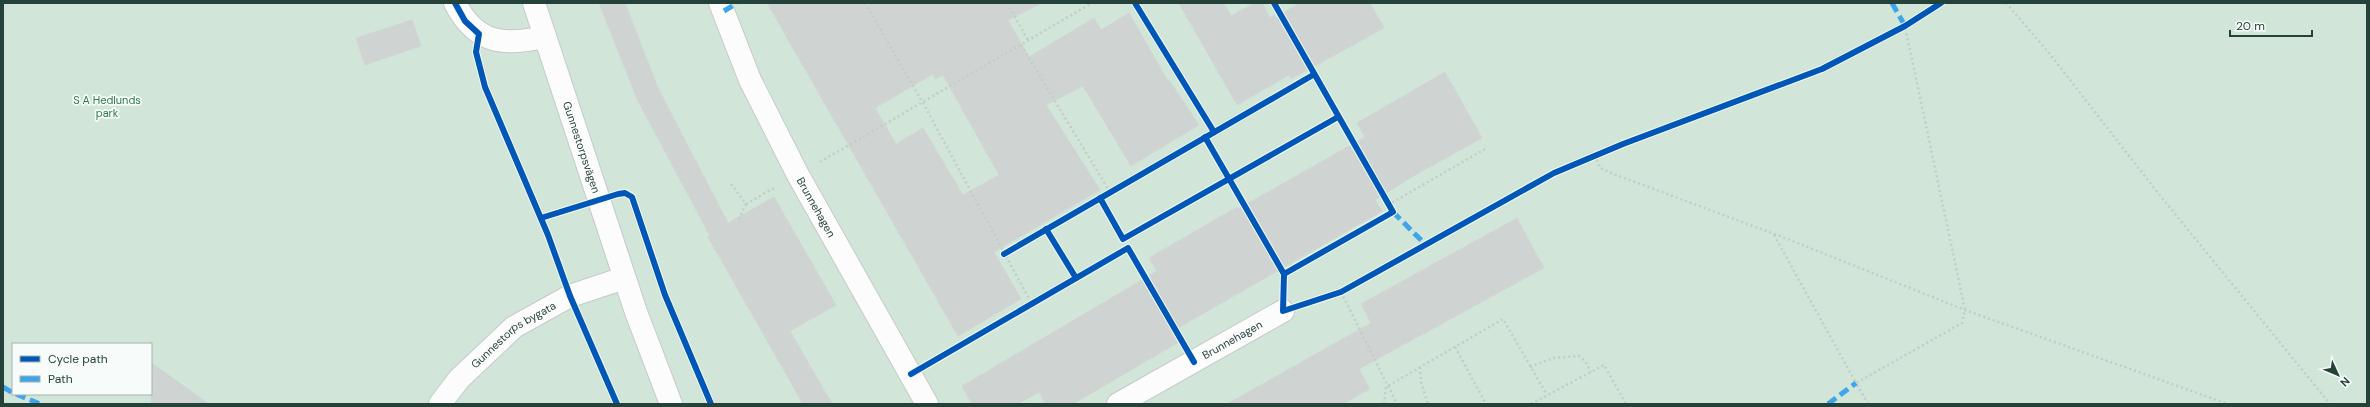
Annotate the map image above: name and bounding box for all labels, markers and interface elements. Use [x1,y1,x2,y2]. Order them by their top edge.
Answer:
scale bar [2230,12,2312,38]
text: 20 m [2236,18,2265,34]
park label: S A Hedlunds park [73,93,141,120]
street label: Gunnestorpsvägen [560,100,603,195]
street label: Brunnehagen [794,175,839,240]
street label: Gunnestorps bygata [468,298,558,371]
street label: Brunnehagen [1200,317,1265,362]
legend [12,343,152,395]
text: Cycle path [48,351,108,367]
north arrow [2318,355,2358,395]
text: Path [48,371,73,387]
text: N [2337,374,2353,390]

